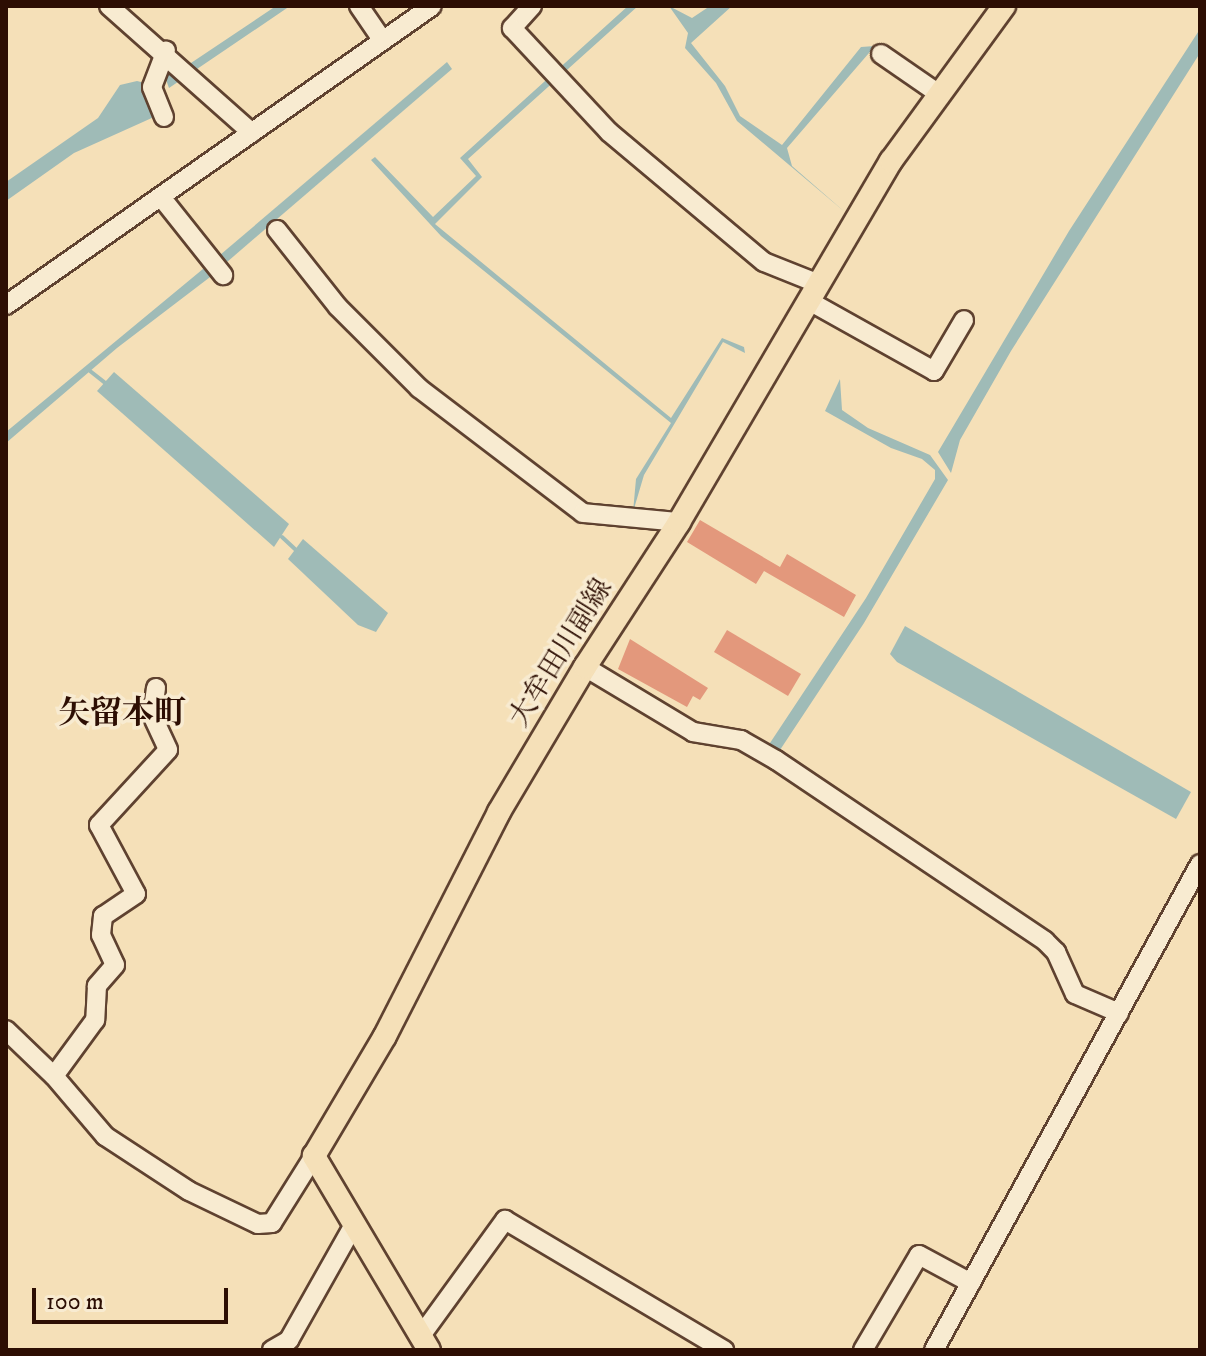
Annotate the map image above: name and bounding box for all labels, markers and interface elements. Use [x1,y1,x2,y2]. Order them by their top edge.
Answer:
street label: 大牟田川副線 [502,573,620,733]
district label: 矢留本町 [58,695,186,733]
scale bar [36,1272,232,1322]
text: 100 m [46,1287,104,1317]

